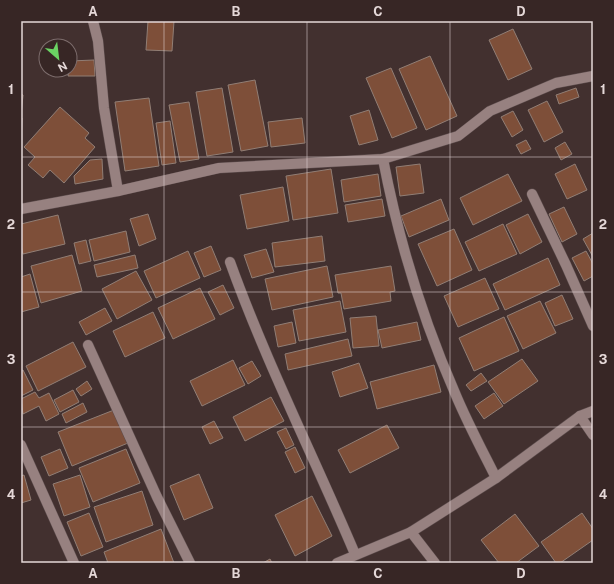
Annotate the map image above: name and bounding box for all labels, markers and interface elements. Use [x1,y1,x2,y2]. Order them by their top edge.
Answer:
text: A [88,4,98,19]
text: B [232,4,241,19]
text: C [373,4,383,19]
text: D [516,4,526,19]
north arrow [38,38,78,78]
text: N [56,60,69,74]
text: 1 [8,82,14,97]
text: 1 [600,82,606,97]
text: 2 [7,217,15,232]
text: 2 [599,217,607,232]
text: 3 [7,352,16,367]
text: 3 [599,352,608,367]
text: 4 [7,487,16,502]
text: 4 [599,487,608,502]
text: A [88,566,98,581]
text: B [232,566,241,581]
text: C [373,566,383,581]
text: D [516,566,526,581]

